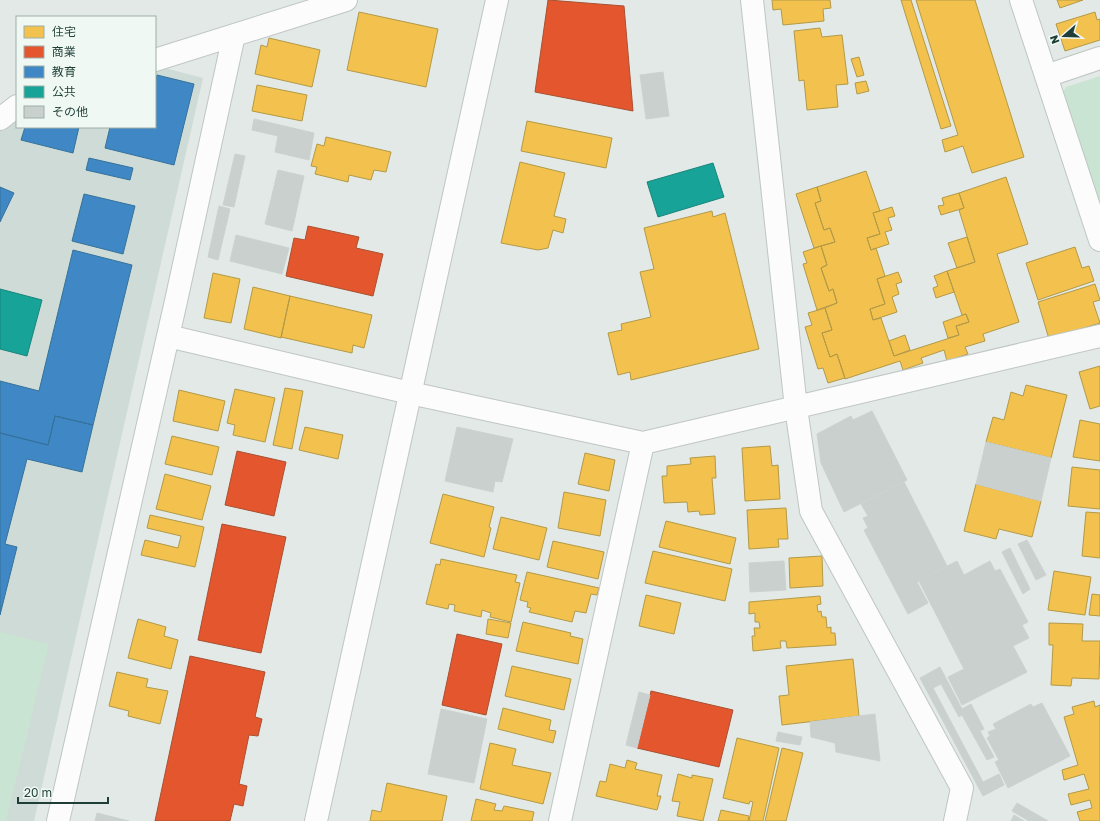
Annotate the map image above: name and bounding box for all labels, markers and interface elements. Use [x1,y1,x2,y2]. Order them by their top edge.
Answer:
legend [16,16,156,128]
north arrow [1044,16,1084,56]
text: 住宅 [52,24,76,39]
text: N [1047,33,1062,46]
text: 商業 [52,44,76,59]
text: 教育 [52,64,76,79]
text: 公共 [52,84,76,99]
text: その他 [52,104,88,119]
scale bar [18,779,108,805]
text: 20 m [24,785,52,800]

